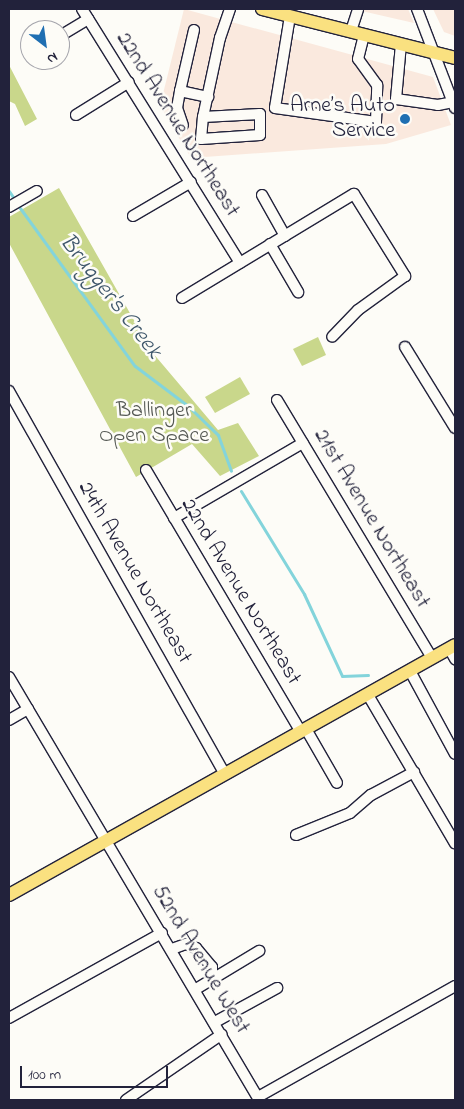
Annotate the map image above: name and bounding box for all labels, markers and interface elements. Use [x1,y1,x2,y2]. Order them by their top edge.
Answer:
north arrow [20,20,70,70]
street label: 22nd Avenue Northeast [109,28,245,222]
text: N [43,46,62,69]
place label: Arne’s Auto Service [290,93,395,144]
marker: Arne’s Auto Service [399,113,411,125]
water label: Brugger's Creek [52,229,168,365]
park label: Ballinger Open Space [99,398,209,450]
street label: 21st Avenue Northeast [307,425,435,613]
street label: 24th Avenue Northeast [71,477,197,669]
street label: 22nd Avenue Northeast [174,494,306,690]
street label: 52nd Avenue West [145,881,255,1039]
scale bar [22,1056,170,1088]
text: 100 m [28,1064,61,1086]

